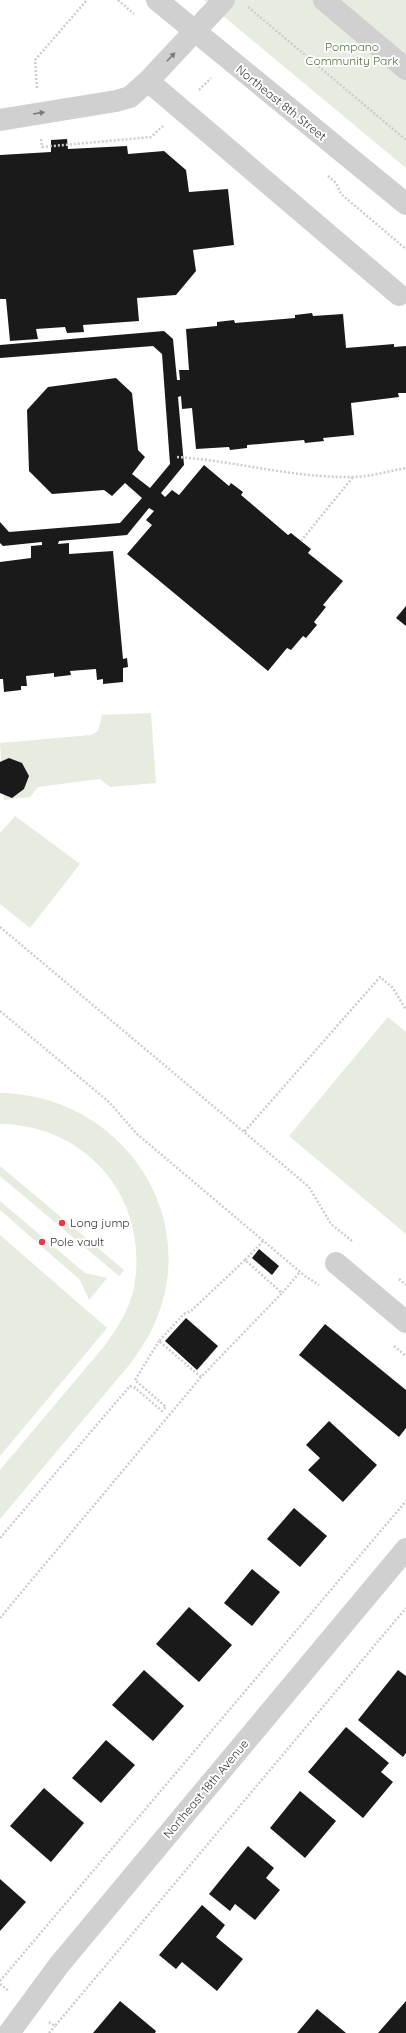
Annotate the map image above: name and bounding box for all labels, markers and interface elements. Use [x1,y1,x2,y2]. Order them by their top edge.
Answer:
park label: Pompano Community Park [306,39,398,68]
one-way arrow [167,52,176,62]
street label: Northeast 8th Street [233,62,330,144]
one-way arrow [32,110,45,116]
place label: Long jump [70,1215,130,1230]
marker: Long jump [57,1218,67,1228]
place label: Pole vault [50,1234,104,1249]
marker: Pole vault [37,1237,47,1247]
street label: Northeast 18th Avenue [160,1736,252,1841]

